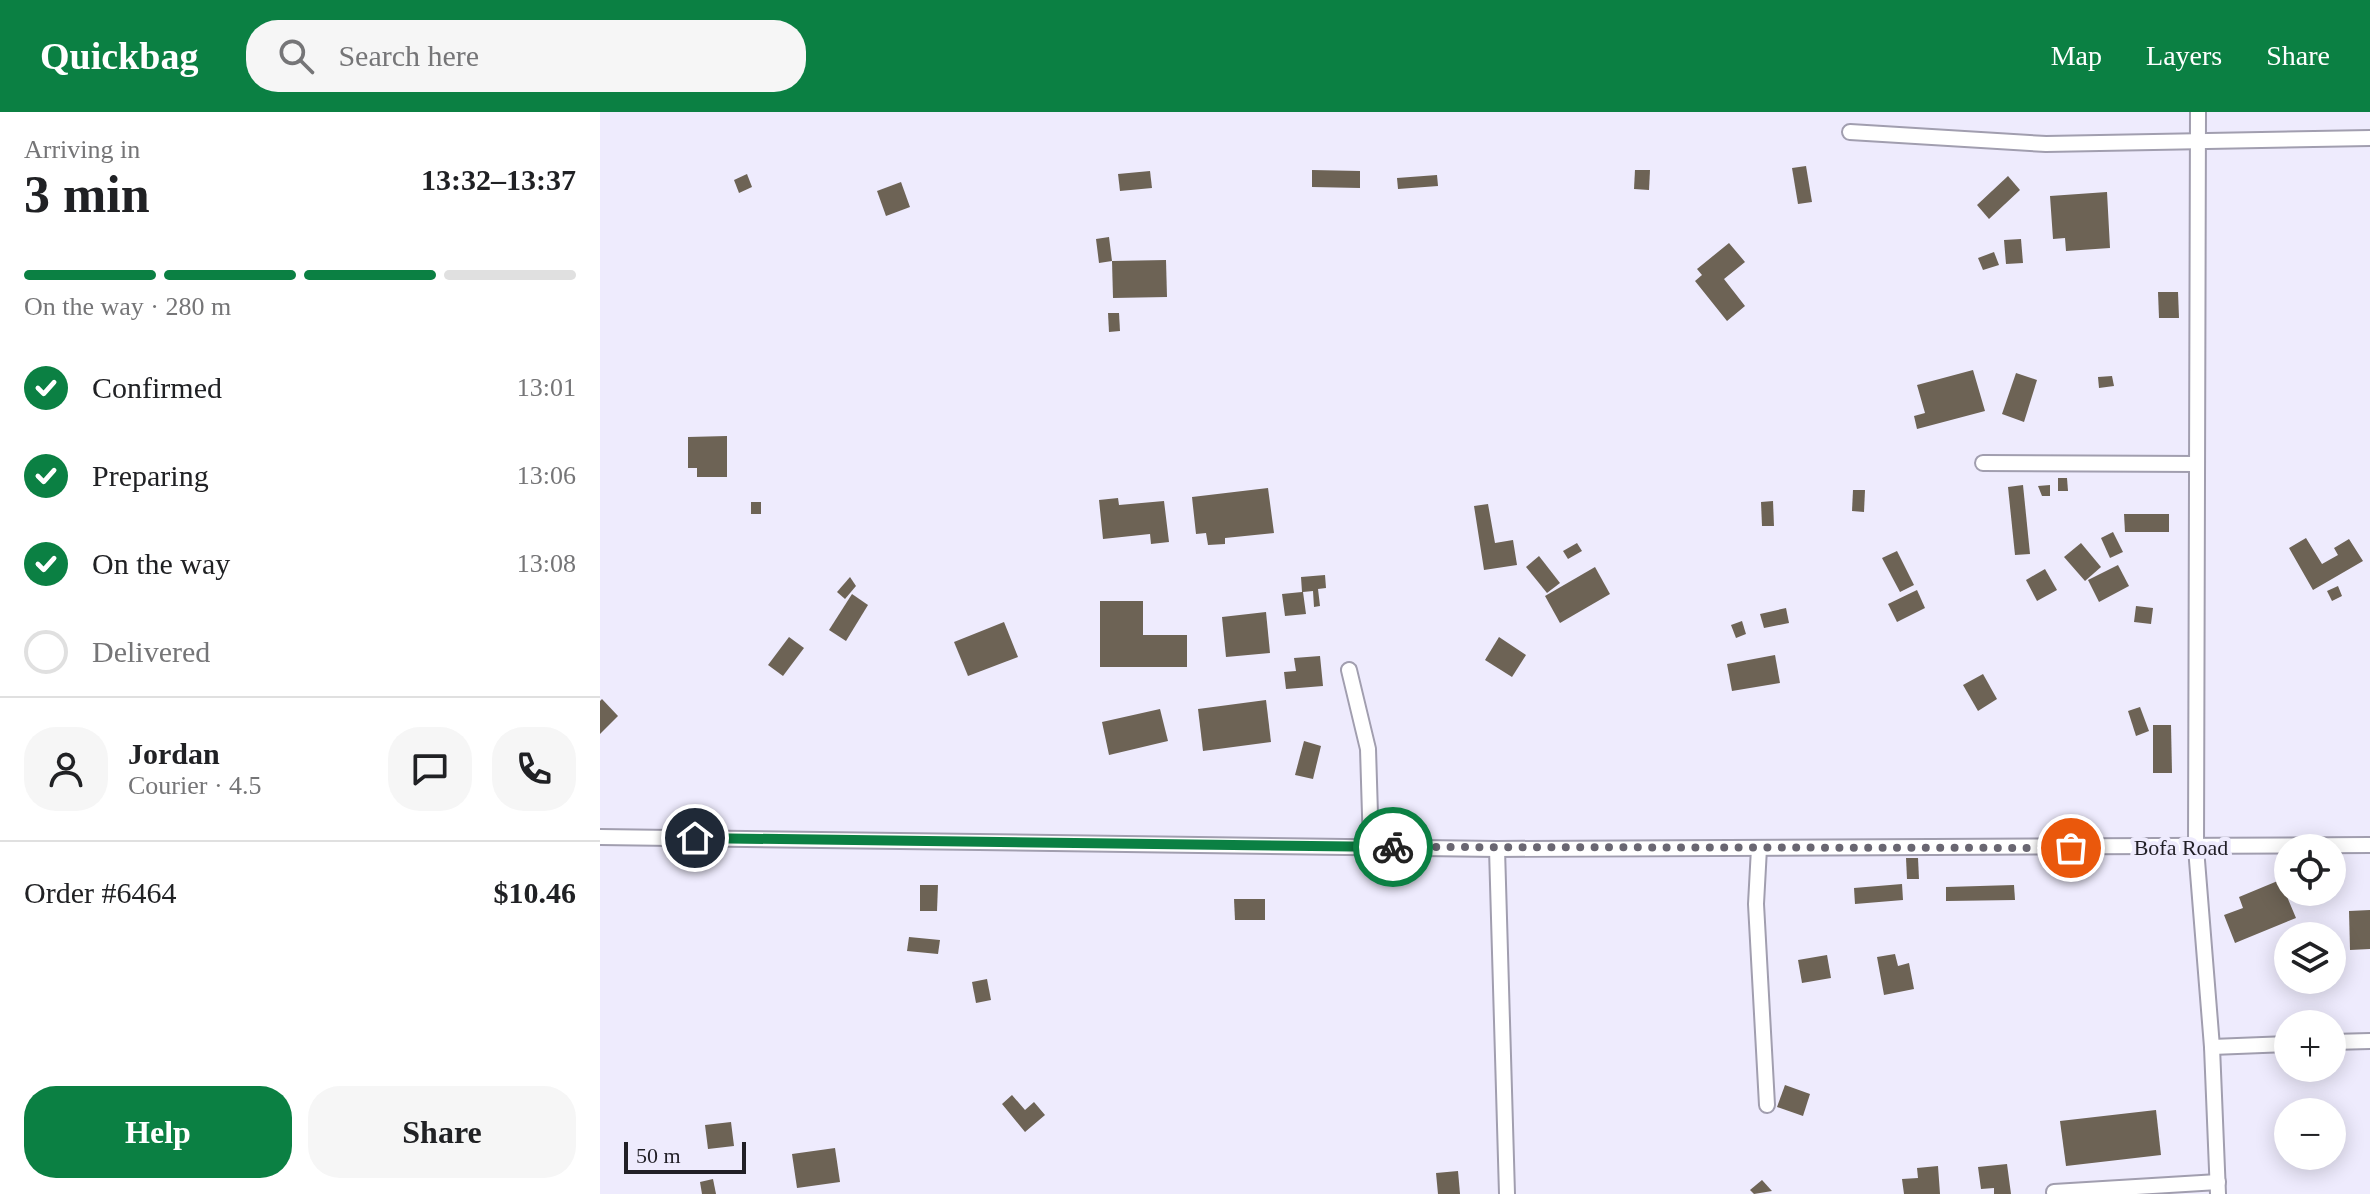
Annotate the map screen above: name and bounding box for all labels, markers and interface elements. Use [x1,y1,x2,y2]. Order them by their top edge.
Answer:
search box [246,20,806,92]
icon: search [274,34,318,78]
text: Quickbag [40,35,198,77]
text: Search here [338,39,479,72]
text: Map [2051,40,2102,71]
text: Layers [2146,40,2222,71]
text: Share [2266,40,2330,71]
text: Arriving in [24,135,140,164]
text: 13:32–13:37 [421,163,576,196]
text: 3 min [24,166,150,223]
text: On the way · 280 m [24,292,231,321]
icon: check [24,366,68,410]
text: Confirmed [92,371,222,404]
text: 13:01 [517,373,576,402]
icon: check [24,454,68,498]
text: Preparing [92,459,209,492]
text: 13:06 [517,461,576,490]
icon: check [24,542,68,586]
text: On the way [92,547,230,580]
text: 13:08 [517,549,576,578]
text: Delivered [92,635,210,668]
button: person [24,727,108,811]
button: chat [388,727,472,811]
button: phone [492,727,576,811]
text: Jordan [128,737,220,770]
text: Courier · 4.5 [128,771,262,800]
pin [661,804,729,872]
courier [1353,807,1433,887]
pin [2037,814,2105,882]
icon: home [673,816,717,860]
icon: bike [1371,825,1415,869]
icon: bag [2049,826,2093,870]
map controls [2274,834,2346,1170]
button: locate [2274,834,2346,906]
street label: Bofa Road [2134,835,2228,860]
text: Order #6464 [24,876,176,909]
text: $10.46 [494,876,576,909]
button: layers [2274,922,2346,994]
button: + [2274,1010,2346,1082]
button: Help [24,1086,292,1178]
button: Share [308,1086,576,1178]
button: − [2274,1098,2346,1170]
scale bar [624,1138,746,1174]
text: 50 m [636,1143,681,1168]

